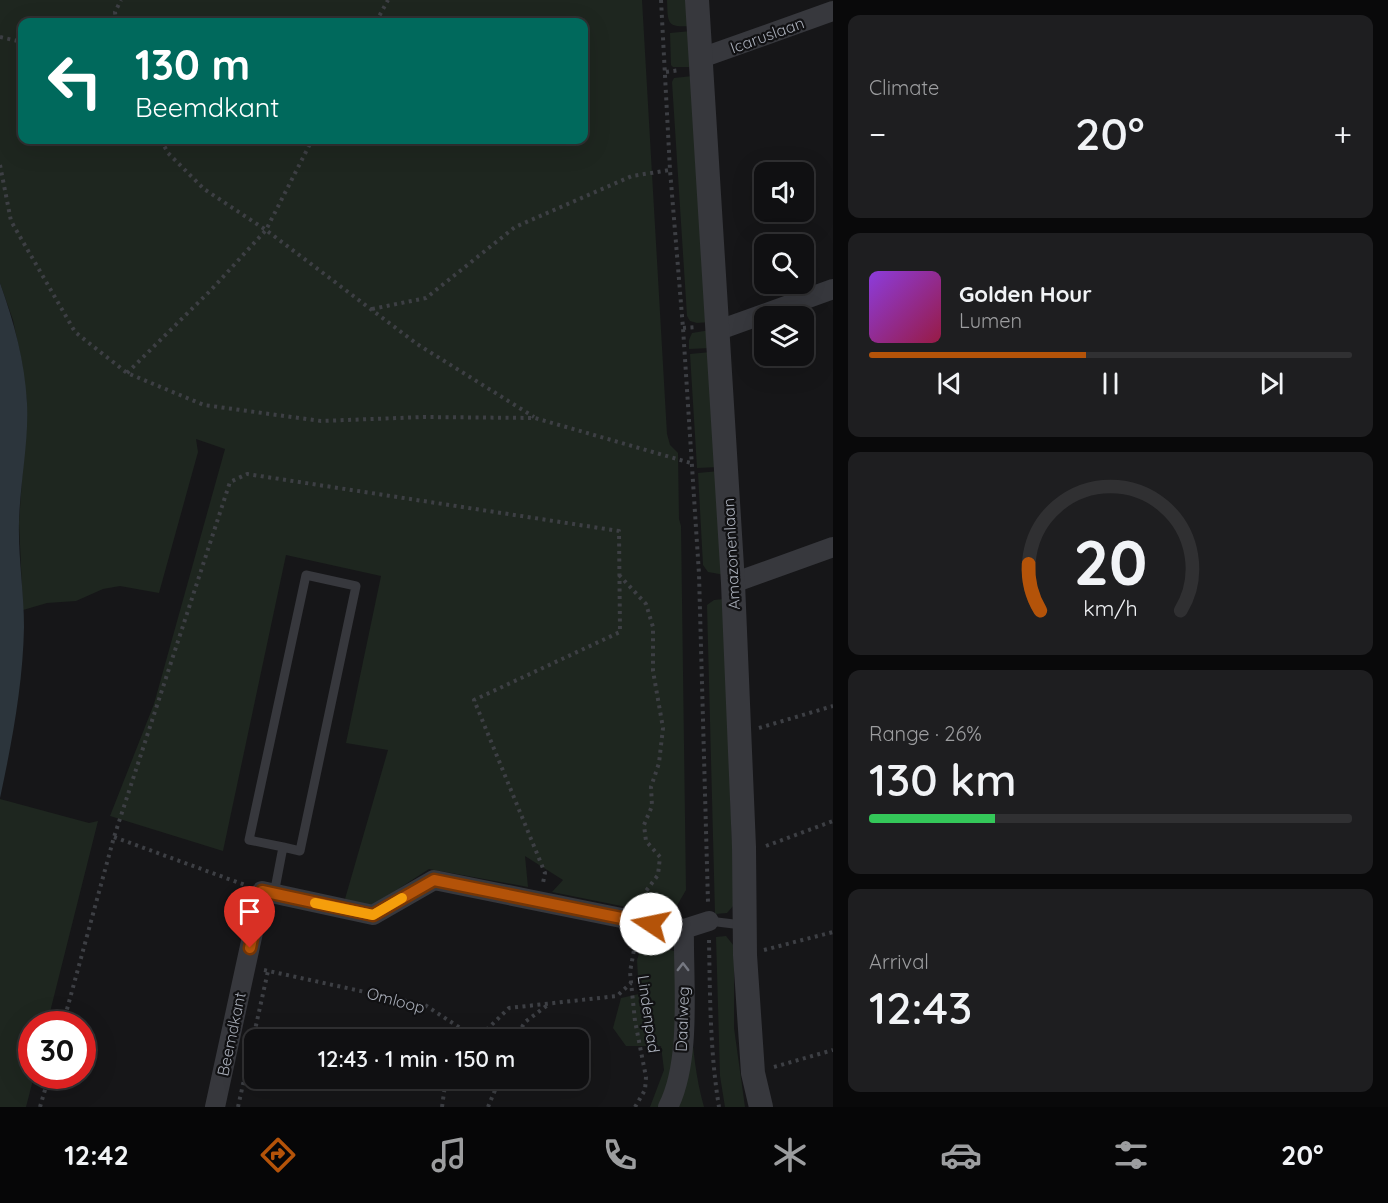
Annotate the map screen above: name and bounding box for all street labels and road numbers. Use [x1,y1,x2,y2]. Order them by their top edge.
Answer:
street label: Icaruslaan [727,12,807,58]
street label: Amazonenlaan [718,498,744,610]
street label: Lindenpad [634,974,664,1054]
street label: Omloop [365,983,427,1017]
street label: Daalweg [671,986,693,1052]
street label: Beemdkant [212,990,250,1078]

